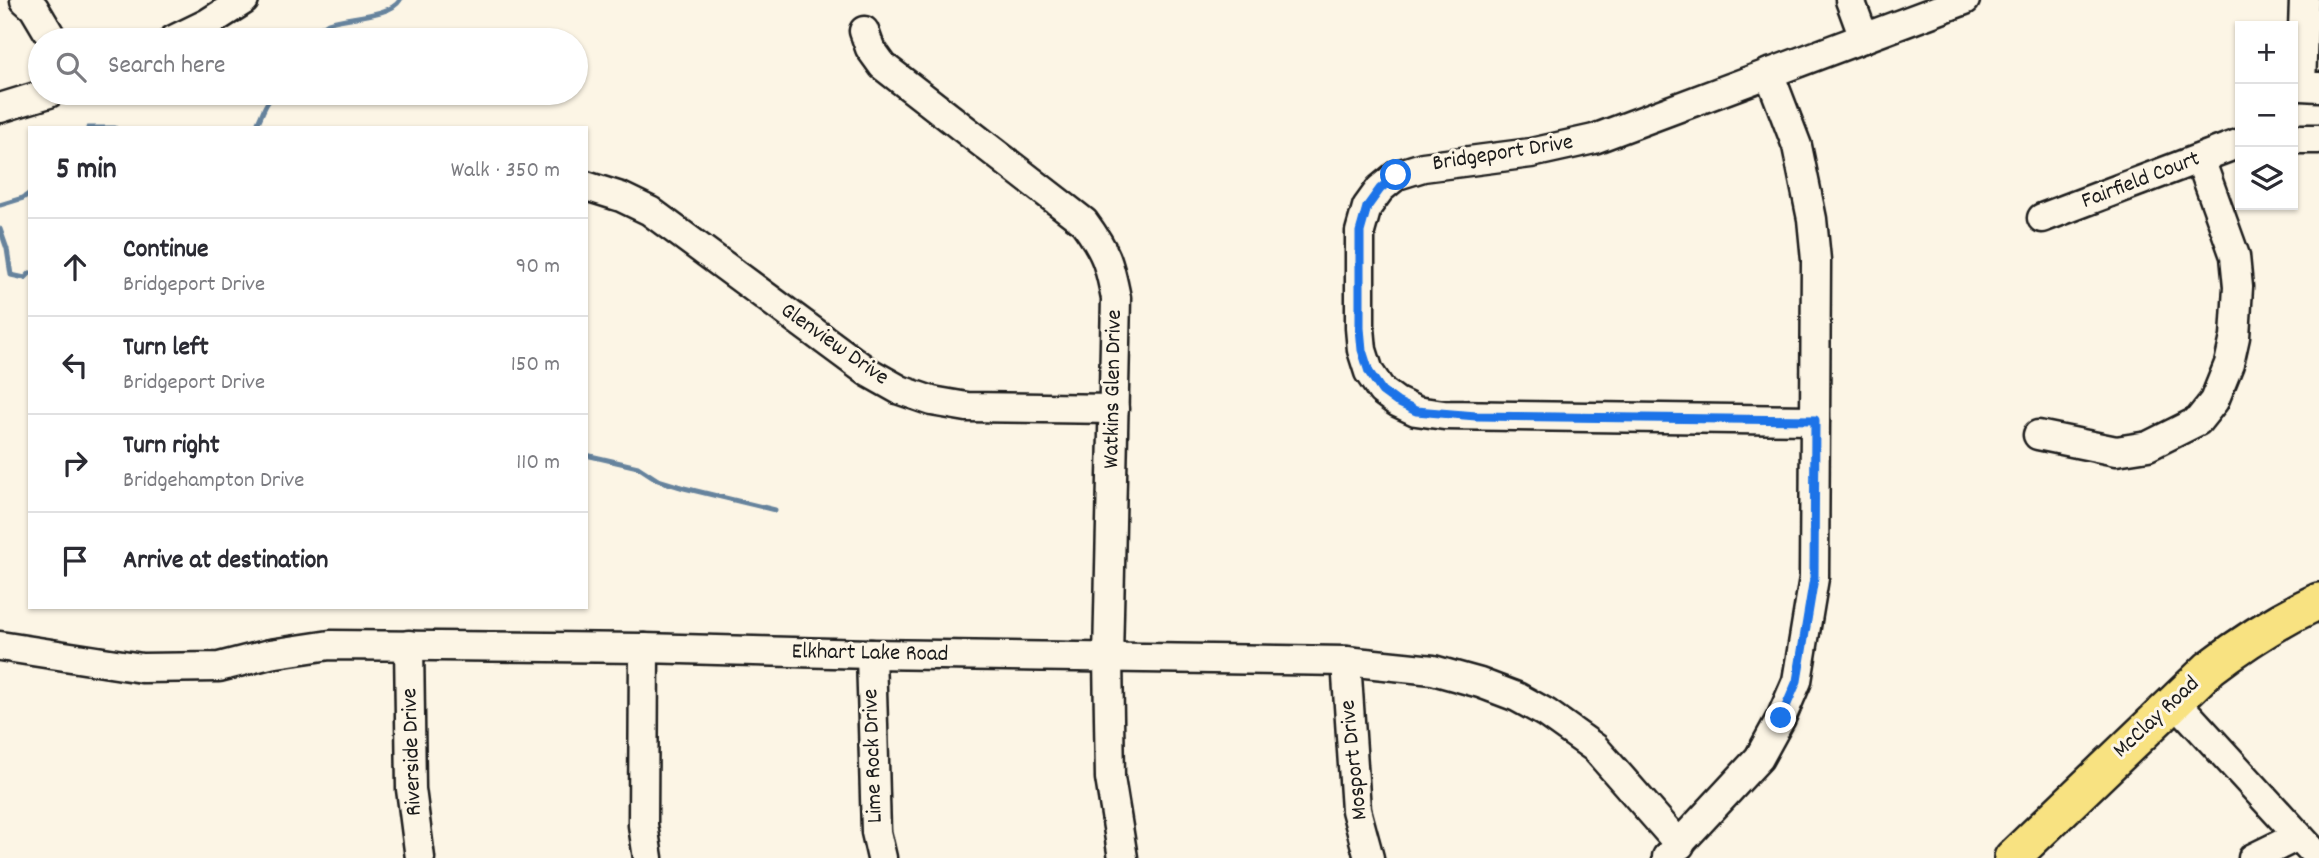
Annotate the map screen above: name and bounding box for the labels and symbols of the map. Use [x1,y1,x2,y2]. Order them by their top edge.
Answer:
street label: Bridgeport Drive [1430,127,1576,181]
street label: Fairfield Court [2077,143,2205,219]
route start [1380,159,1411,190]
street label: Glenview Drive [773,295,895,395]
street label: Watkins Glen Drive [1096,309,1132,469]
street label: Elkhart Lake Road [791,636,949,672]
street label: McClay Road [2106,669,2208,767]
street label: Riverside Drive [394,687,432,817]
street label: Lime Rock Drive [855,688,893,824]
street label: Mosport Drive [1332,698,1378,822]
route end [1765,702,1796,733]

